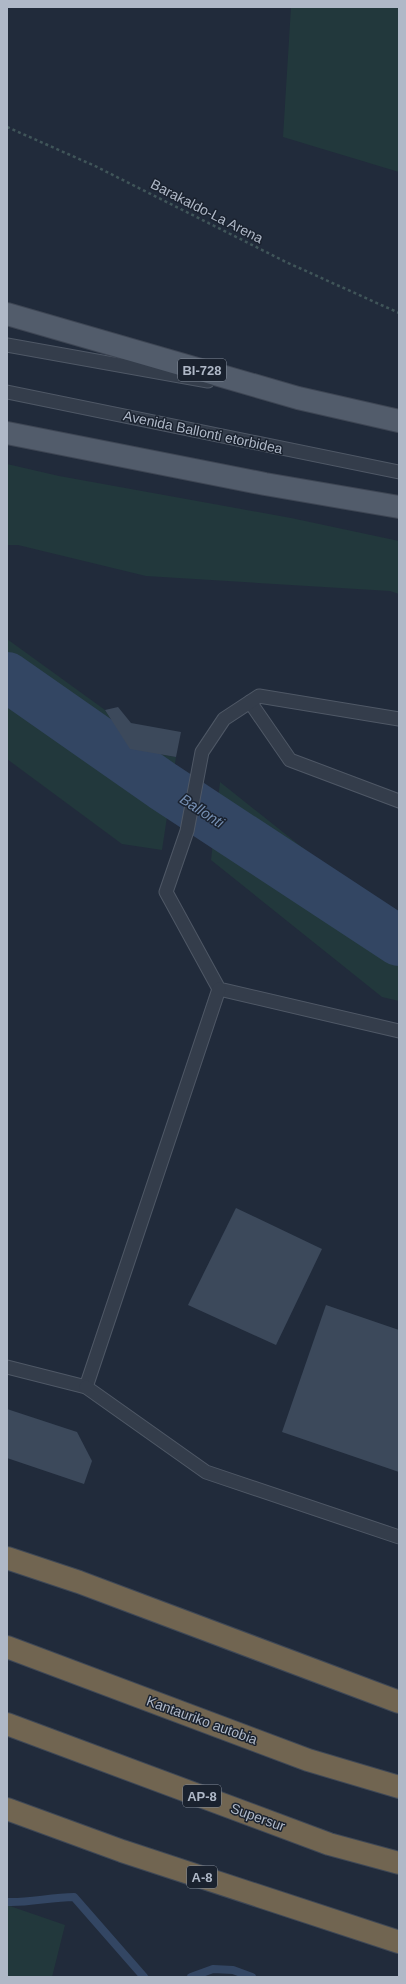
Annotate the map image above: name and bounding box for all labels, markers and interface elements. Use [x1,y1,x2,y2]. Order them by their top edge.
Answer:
street label: Barakaldo-La Arena [148,176,266,246]
road number: BI-728 [178,359,226,381]
street label: Avenida Ballonti etorbidea [122,407,284,457]
water label: Ballonti [177,790,228,831]
street label: Kantauriko autobia [144,1693,260,1748]
road number: AP-8 [183,1785,221,1807]
street label: Supersur [229,1800,288,1834]
road number: A-8 [187,1866,217,1888]

